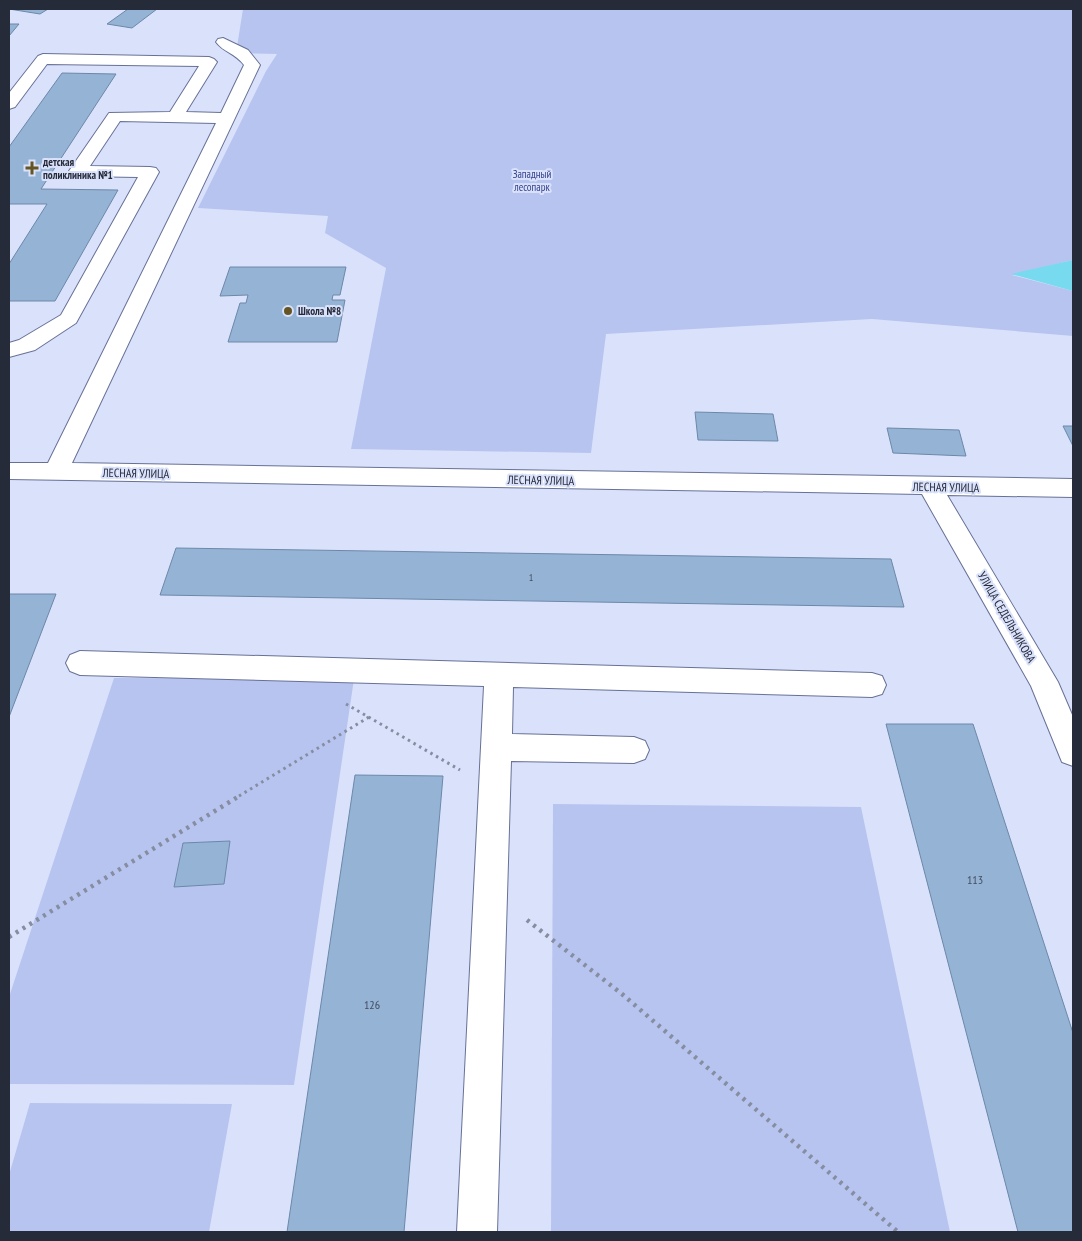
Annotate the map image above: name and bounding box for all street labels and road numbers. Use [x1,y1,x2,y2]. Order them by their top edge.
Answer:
street label: ЛЕСНАЯ УЛИЦА [102,465,170,481]
street label: ЛЕСНАЯ УЛИЦА [507,472,575,488]
street label: ЛЕСНАЯ УЛИЦА [912,479,980,495]
street label: УЛИЦА СЕДЕЛЬНИКОВА [975,569,1039,665]

